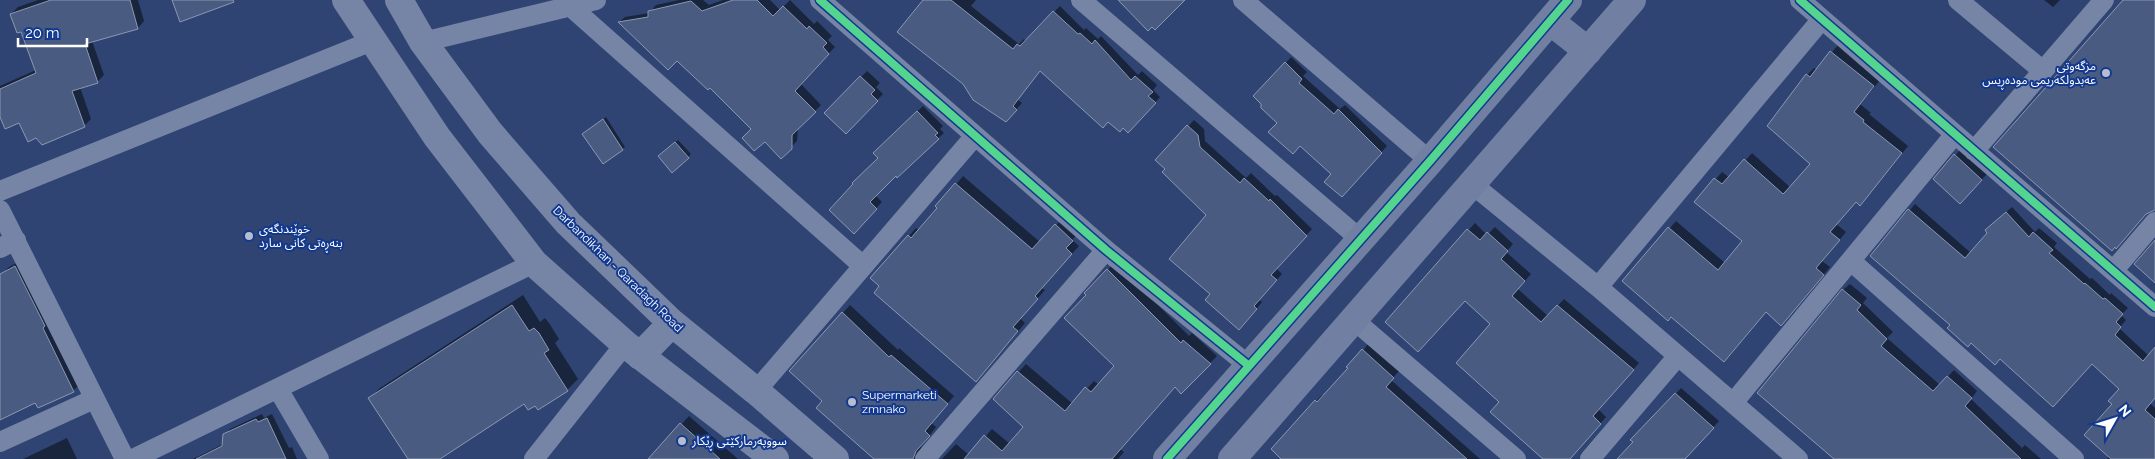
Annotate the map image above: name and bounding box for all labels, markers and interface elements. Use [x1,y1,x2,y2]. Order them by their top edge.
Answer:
scale bar [18,15,86,47]
text: 20 m [25,24,60,42]
place label: مزگەوتی عەبدولکەریمی مودەڕیس [1982,59,2096,91]
marker: مزگەوتی عەبدولکەریمی مودەڕیس [2100,67,2112,79]
street label: Darbandikhan - Qaradagh Road [550,203,686,335]
place label: خوێندنگەی بنەڕەتی کانی سارد [259,222,343,254]
marker: خوێندنگەی بنەڕەتی کانی سارد [243,230,255,242]
place label: Supermarketi zmnako [862,388,937,416]
north arrow [2090,394,2140,444]
marker: Supermarketi zmnako [846,396,858,408]
text: N [2116,402,2135,420]
place label: سووپەرمارکێتی ڕێکار [691,434,787,452]
marker: سووپەرمارکێتی ڕێکار [676,435,688,447]

